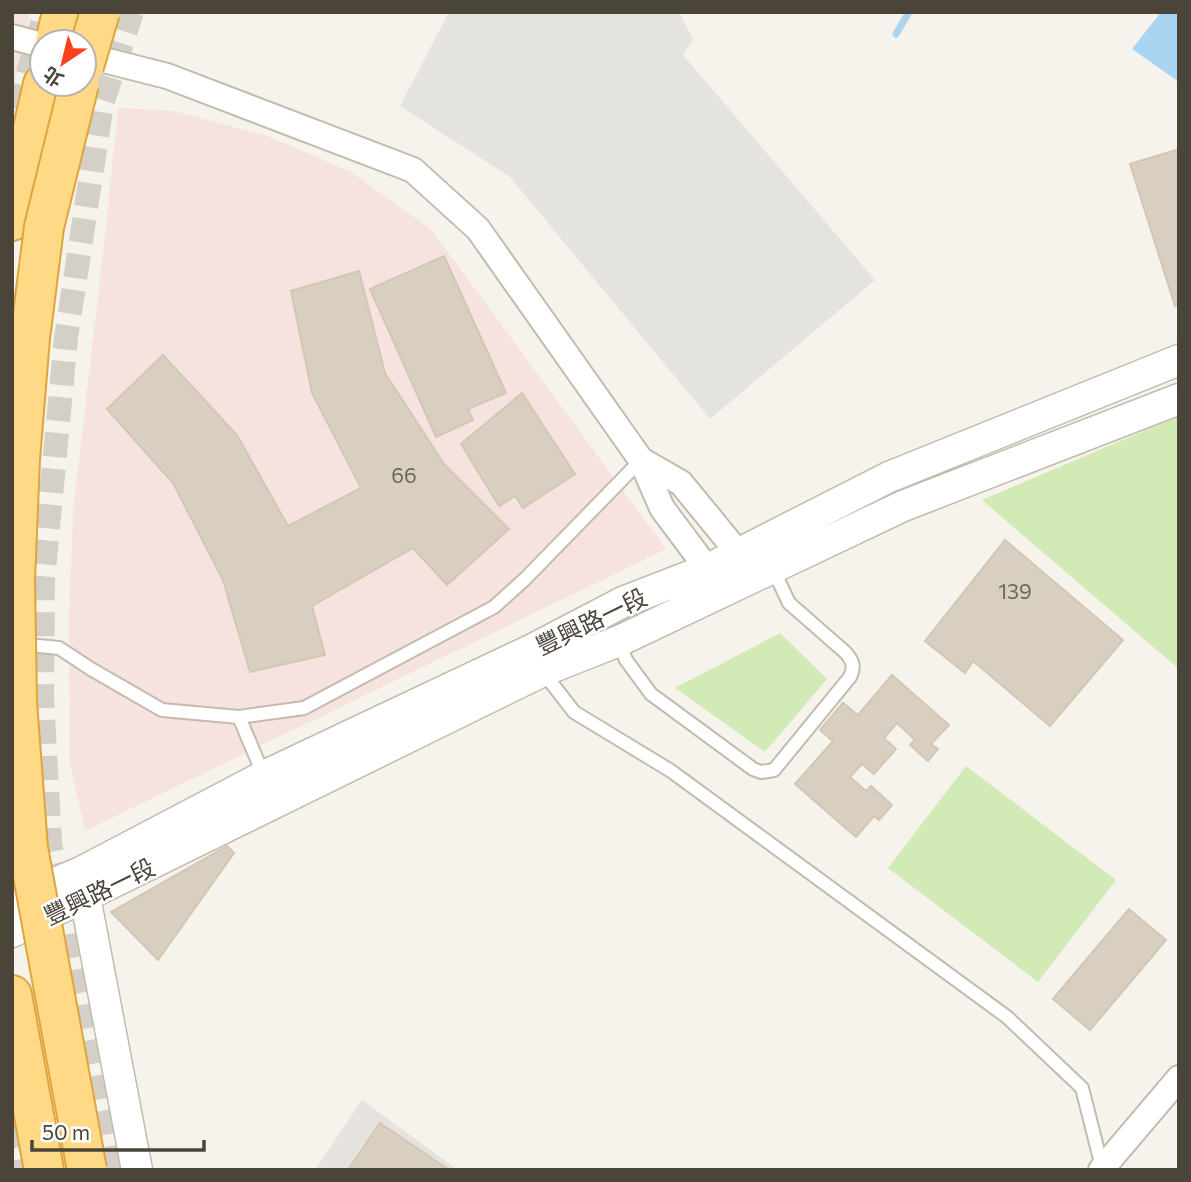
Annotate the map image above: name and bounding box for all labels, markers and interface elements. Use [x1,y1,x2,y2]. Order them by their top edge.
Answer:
north arrow [28,28,98,98]
text: 北 [39,62,67,92]
house number: 66 [391,462,417,487]
house number: 139 [998,578,1032,603]
street label: 豐興路一段 [531,582,651,660]
street label: 豐興路一段 [39,852,159,930]
scale bar [32,1108,203,1152]
text: 50 m [42,1119,90,1144]

